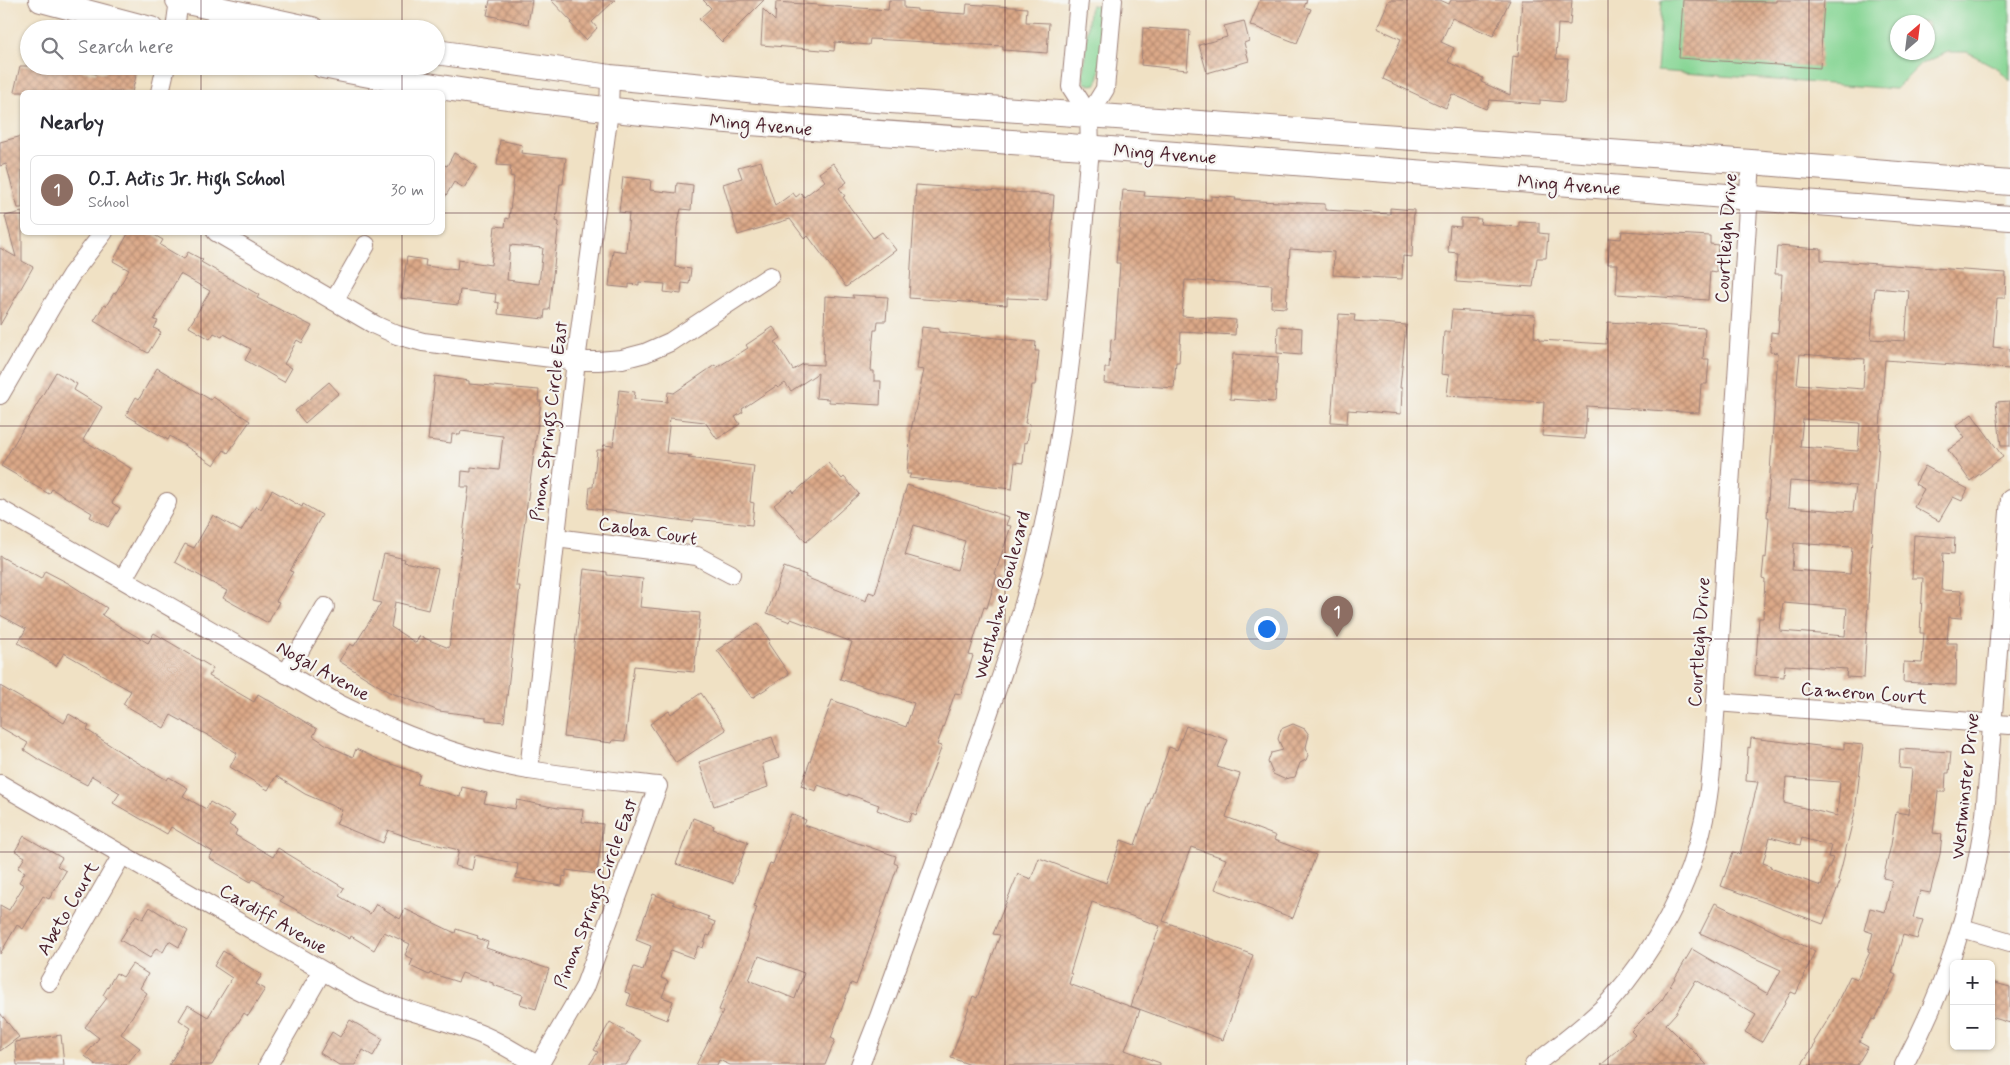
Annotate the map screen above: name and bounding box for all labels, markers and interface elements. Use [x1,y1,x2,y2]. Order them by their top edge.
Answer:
north arrow [1890,15,1935,60]
search box [20,20,445,75]
icon: search [38,34,66,62]
text: Search here [78,35,174,60]
text: Nearby [40,109,104,137]
street label: Ming Avenue [708,109,813,144]
street label: Ming Avenue [1112,138,1217,173]
text: O.J. Actis Jr. High School [88,167,285,192]
street label: Ming Avenue [1516,169,1621,204]
street label: Courtleigh Drive [1709,172,1745,304]
text: 1 [53,180,61,201]
text: 30 m [391,180,424,201]
text: School [88,192,129,213]
street label: Pinon Springs Circle East [525,319,577,523]
street label: Westholme Boulevard [968,508,1037,682]
street label: Caoba Court [596,511,699,552]
street label: Courtleigh Drive [1682,576,1718,708]
pin: 1 [1321,596,1353,637]
your location [1254,616,1280,642]
street label: Nogal Avenue [270,635,375,710]
street label: Cameron Court [1800,677,1928,710]
street label: Westminster Drive [1945,711,1986,861]
street label: Pinon Springs Circle East [549,795,647,993]
street label: Abeto Court [31,857,105,960]
street label: Cardiff Avenue [214,878,332,961]
map controls [1950,960,1995,1050]
button: + [1950,960,1995,1005]
button: − [1950,1005,1995,1050]

